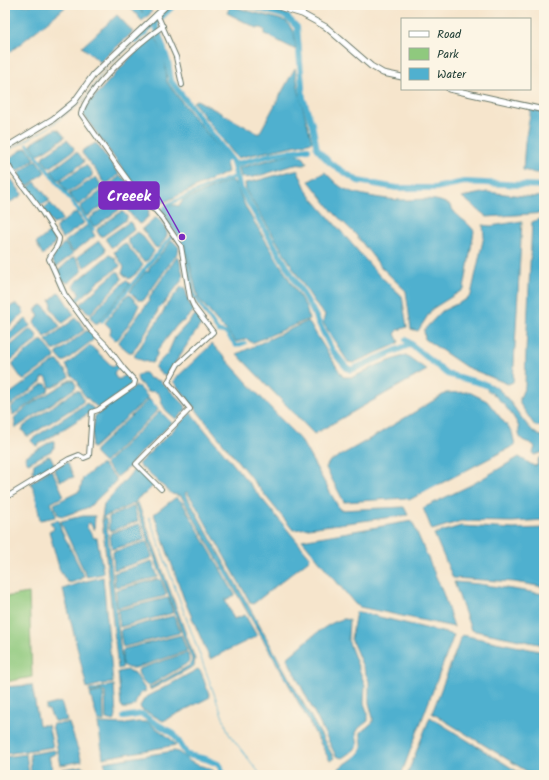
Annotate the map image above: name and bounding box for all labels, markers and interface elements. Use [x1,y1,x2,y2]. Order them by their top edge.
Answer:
legend [401,18,531,90]
text: Road [437,25,462,44]
text: Park [437,45,459,64]
text: Water [437,65,467,84]
callout: Creeek [99,182,159,209]
text: Creeek [107,185,152,209]

